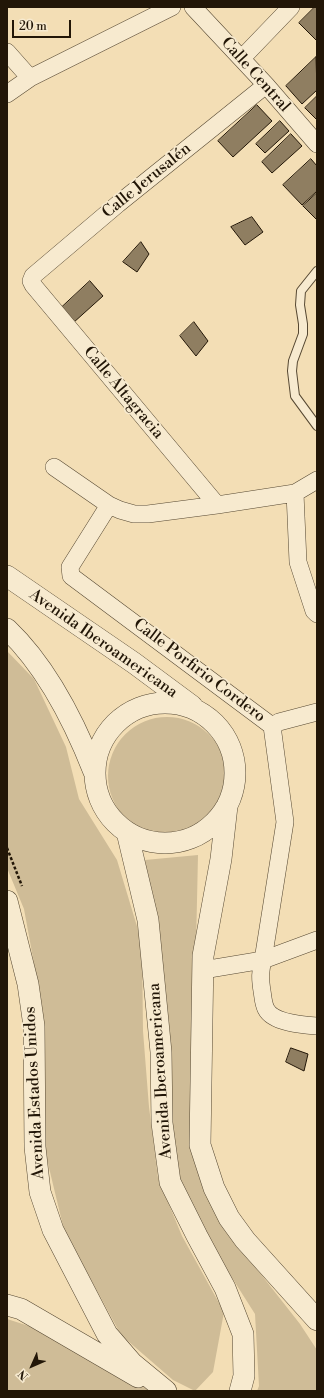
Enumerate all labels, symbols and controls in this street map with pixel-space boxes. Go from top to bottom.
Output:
scale bar [14,12,73,38]
text: 20 m [19,19,47,34]
street label: Calle Central [216,34,294,116]
street label: Calle Jerusalén [99,139,195,223]
street label: Calle Altagracia [79,343,167,443]
street label: Avenida Iberoamericana [25,585,181,703]
street label: Calle Porfirio Cordero [129,615,269,727]
street label: Avenida Iberoamericana [145,982,177,1160]
street label: Avenida Estados Unidos [21,1006,49,1180]
north arrow [12,1346,52,1386]
text: N [15,1366,32,1383]

